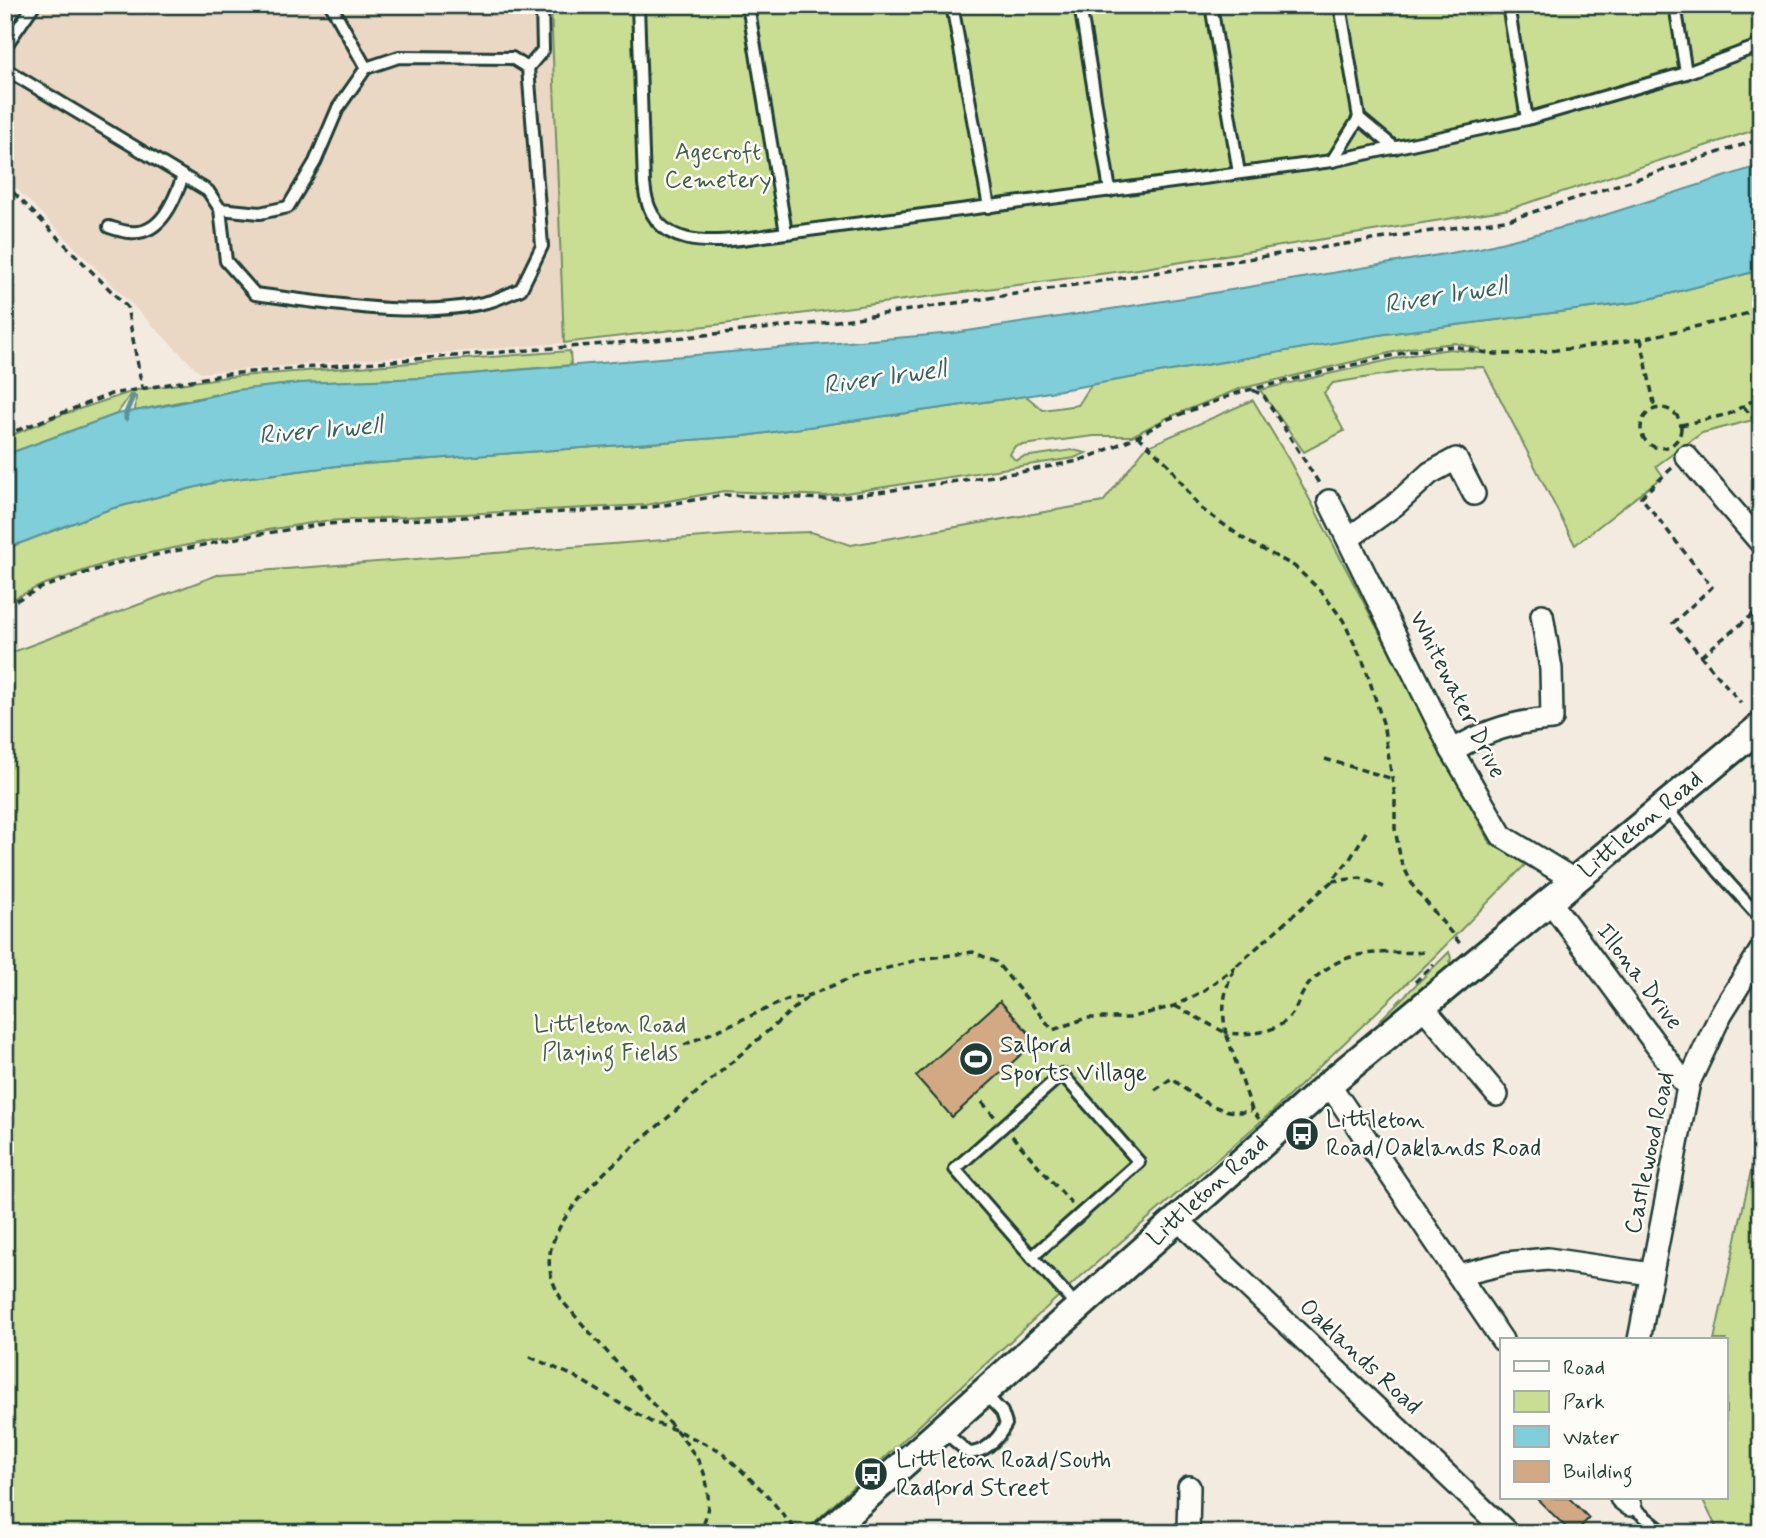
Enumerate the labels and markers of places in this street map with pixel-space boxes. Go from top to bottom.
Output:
place label: Salford Sports Village [1000,1030,1147,1091]
sports icon: Salford Sports Village [957,1040,995,1078]
place label: Littleton Road/Oaklands Road [1326,1105,1541,1164]
bus stop icon: Littleton Road/Oaklands Road [1283,1115,1321,1153]
place label: Littleton Road/South Radford Street [896,1445,1111,1506]
bus stop icon: Littleton Road/South Radford Street [852,1455,890,1493]

